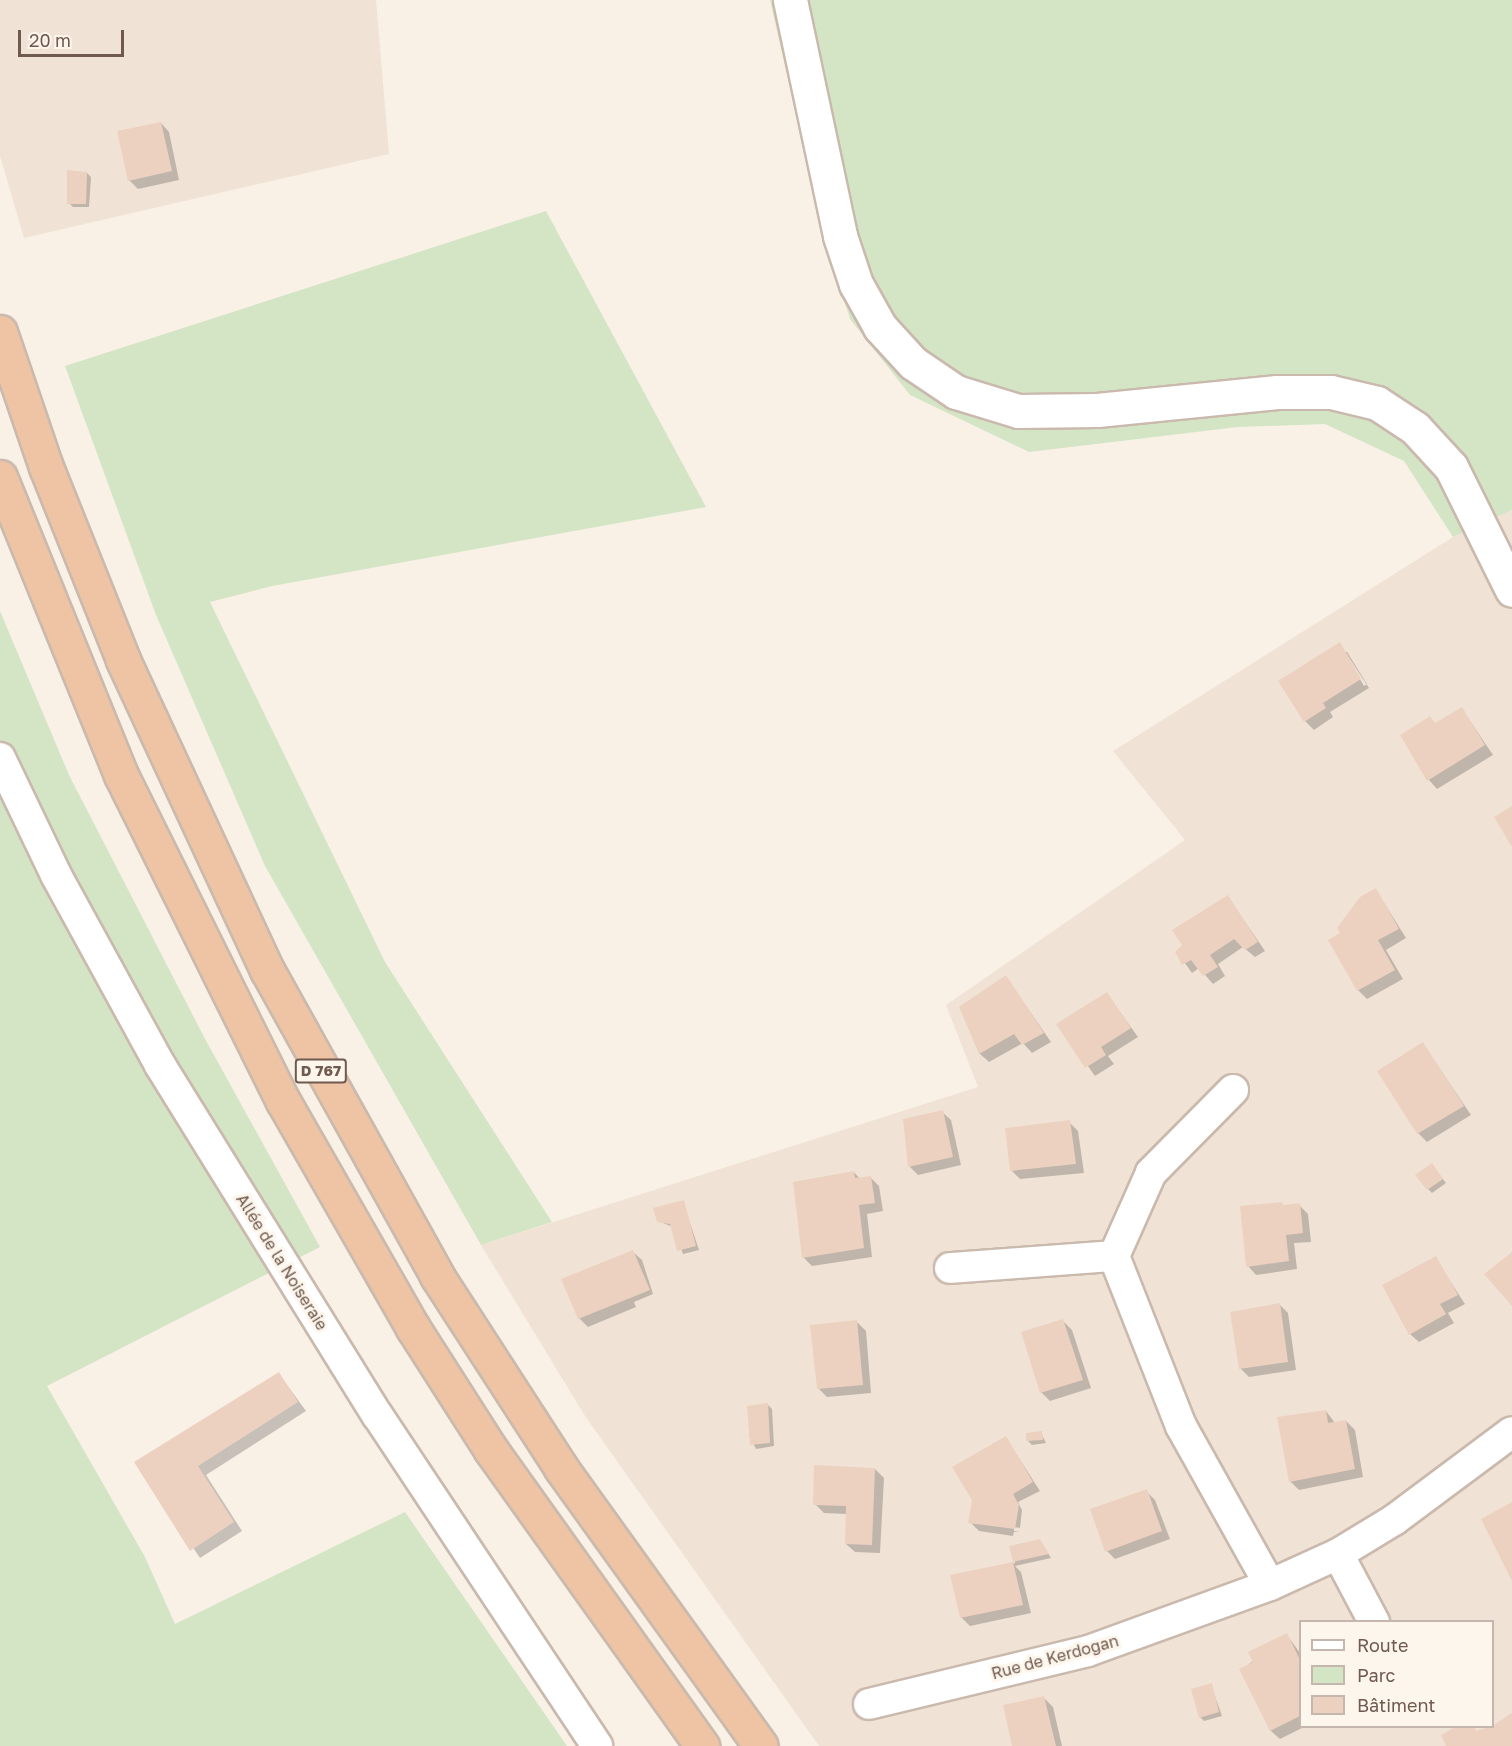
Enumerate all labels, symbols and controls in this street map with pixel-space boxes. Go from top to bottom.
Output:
scale bar [21,18,128,56]
text: 20 m [29,29,71,51]
road number: D 767 [294,1059,348,1083]
street label: Allée de la Noiseraie [232,1190,332,1334]
legend [1299,1620,1494,1728]
street label: Rue de Kerdogan [989,1631,1121,1683]
text: Route [1357,1634,1408,1656]
text: Parc [1357,1664,1395,1686]
text: Bâtiment [1357,1694,1436,1716]

